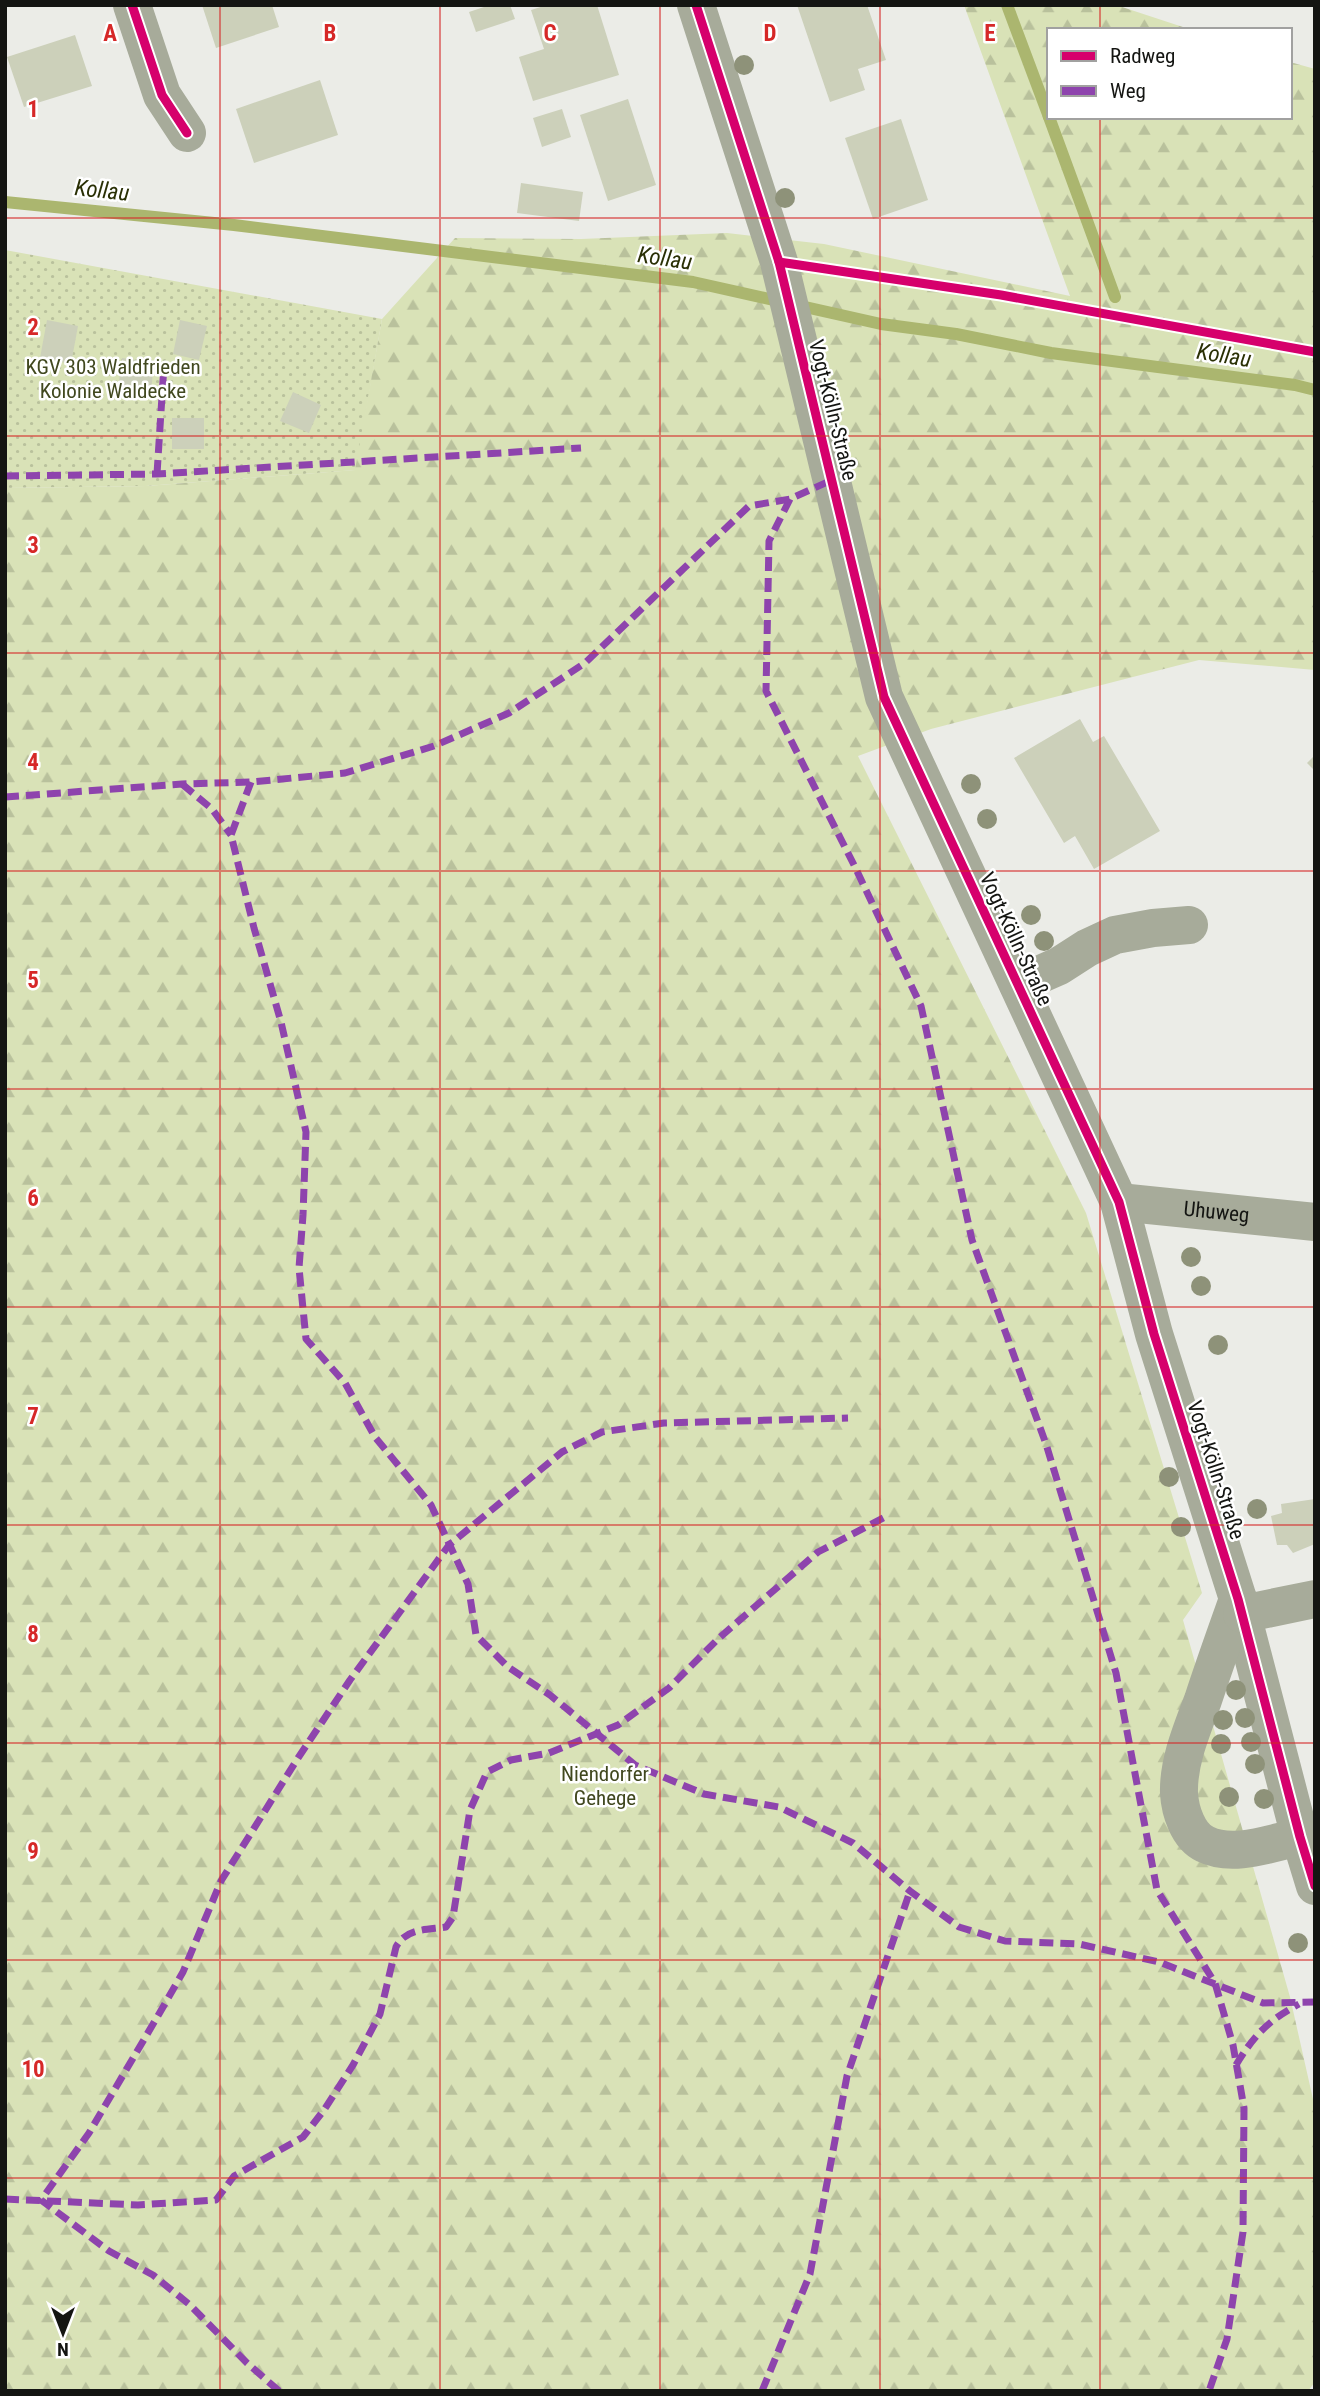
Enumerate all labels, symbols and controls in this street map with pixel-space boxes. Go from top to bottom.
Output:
text: A [103,20,117,47]
text: B [324,20,336,47]
text: C [543,20,557,47]
text: D [764,20,777,47]
text: E [984,20,996,47]
legend [1047,28,1292,119]
text: Radweg [1110,44,1175,68]
text: Weg [1110,79,1146,103]
text: 1 [27,96,39,123]
water label: Kollau [73,174,131,207]
water label: Kollau [636,241,694,276]
text: 2 [27,314,39,341]
street label: Vogt-Kölln-Straße [804,337,862,483]
water label: Kollau [1195,338,1253,373]
park label: KGV 303 Waldfrieden Kolonie Waldecke [25,355,201,403]
text: 3 [27,532,39,559]
text: 4 [27,749,39,776]
street label: Vogt-Kölln-Straße [975,869,1057,1010]
text: 5 [27,967,39,994]
text: 6 [27,1185,39,1212]
street label: Uhuweg [1182,1197,1251,1227]
street label: Vogt-Kölln-Straße [1182,1398,1250,1542]
text: 7 [27,1403,39,1430]
text: 8 [27,1621,39,1648]
park label: Niendorfer Gehege [561,1762,649,1810]
text: 9 [27,1838,39,1865]
text: 10 [21,2056,45,2083]
north arrow [28,2298,98,2368]
text: N [57,2338,69,2361]

